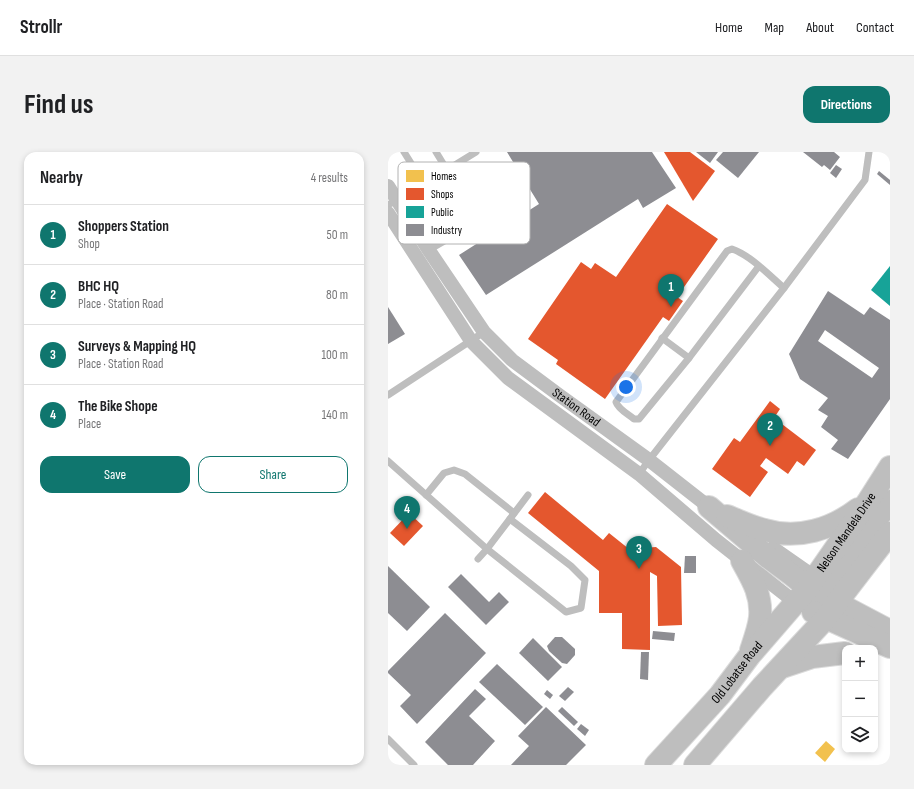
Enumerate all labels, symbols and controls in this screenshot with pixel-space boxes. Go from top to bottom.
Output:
text: Strollr [20,16,62,39]
text: Home [715,19,743,36]
text: Map [765,19,784,36]
text: About [806,19,834,36]
text: Contact [856,19,894,36]
button: Directions [803,86,890,123]
text: Find us [24,88,93,121]
legend [398,162,530,244]
text: Nearby [40,168,83,188]
text: 4 results [311,170,348,186]
text: Homes [431,170,457,183]
text: Shops [431,188,454,201]
text: Public [431,206,454,219]
text: Shoppers Station [78,217,169,236]
text: Industry [431,224,463,237]
text: 1 [50,227,56,243]
text: 50 m [327,227,348,243]
text: Shop [78,236,100,252]
pin: 1 [658,274,684,307]
text: BHC HQ [78,277,119,296]
text: 2 [50,287,56,303]
text: 80 m [326,287,348,303]
text: Place · Station Road [78,296,164,312]
text: Surveys & Mapping HQ [78,337,196,356]
text: 3 [50,347,56,363]
text: 100 m [321,347,348,363]
text: Place · Station Road [78,356,164,372]
your location [616,377,636,397]
street label: Station Road [549,385,603,430]
text: The Bike Shope [78,397,158,416]
text: 4 [50,407,56,423]
text: 140 m [322,407,348,423]
pin: 2 [757,413,783,446]
text: Place [78,416,101,432]
button: Save [40,456,190,493]
button: Share [198,456,348,493]
street label: Nelson Mandela Drive [813,490,880,575]
pin: 4 [394,496,420,529]
pin: 3 [626,536,652,569]
street label: Old Lobatse Road [708,638,766,707]
map controls [842,645,878,753]
button: + [842,645,878,681]
button: − [842,681,878,717]
button: layers [842,717,878,753]

